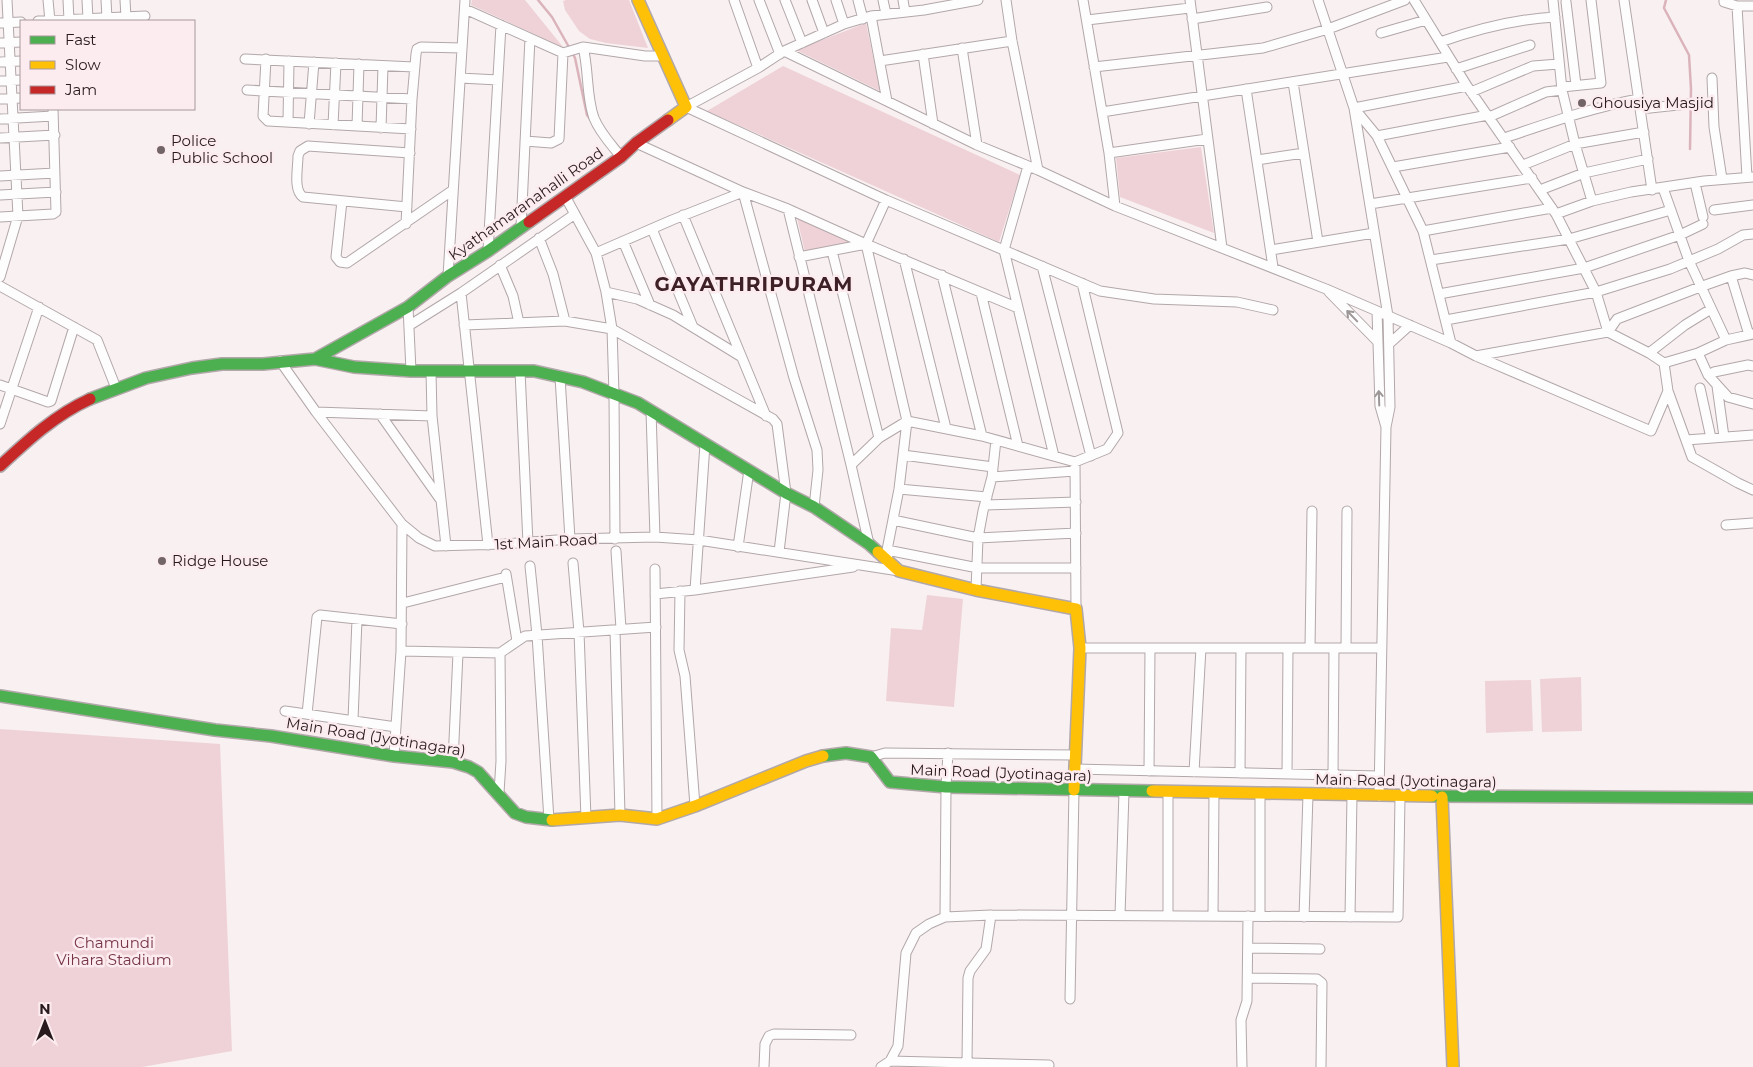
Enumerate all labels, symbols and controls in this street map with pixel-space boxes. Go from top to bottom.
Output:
legend [20,20,195,110]
text: Fast [65,30,96,49]
text: Slow [65,55,101,74]
text: Jam [64,80,97,99]
place label: Ghousiya Masjid [1592,93,1714,112]
marker: Ghousiya Masjid [1576,97,1588,109]
place label: Police Public School [171,131,273,167]
street label: Kyathamaranahalli Road [445,143,607,264]
marker: Police Public School [155,144,167,156]
district label: GAYATHRIPURAM [655,272,853,296]
one-way arrow [1346,309,1358,322]
one-way arrow [1375,390,1384,406]
street label: 1st Main Road [494,529,598,554]
place label: Ridge House [172,551,268,570]
marker: Ridge House [156,555,168,567]
street label: Main Road (Jyotinagara) [285,713,467,760]
street label: Main Road (Jyotinagara) [910,760,1092,785]
street label: Main Road (Jyotinagara) [1315,769,1497,792]
park label: Chamundi Vihara Stadium [56,933,172,969]
north arrow [20,997,70,1047]
text: N [39,1000,51,1018]

